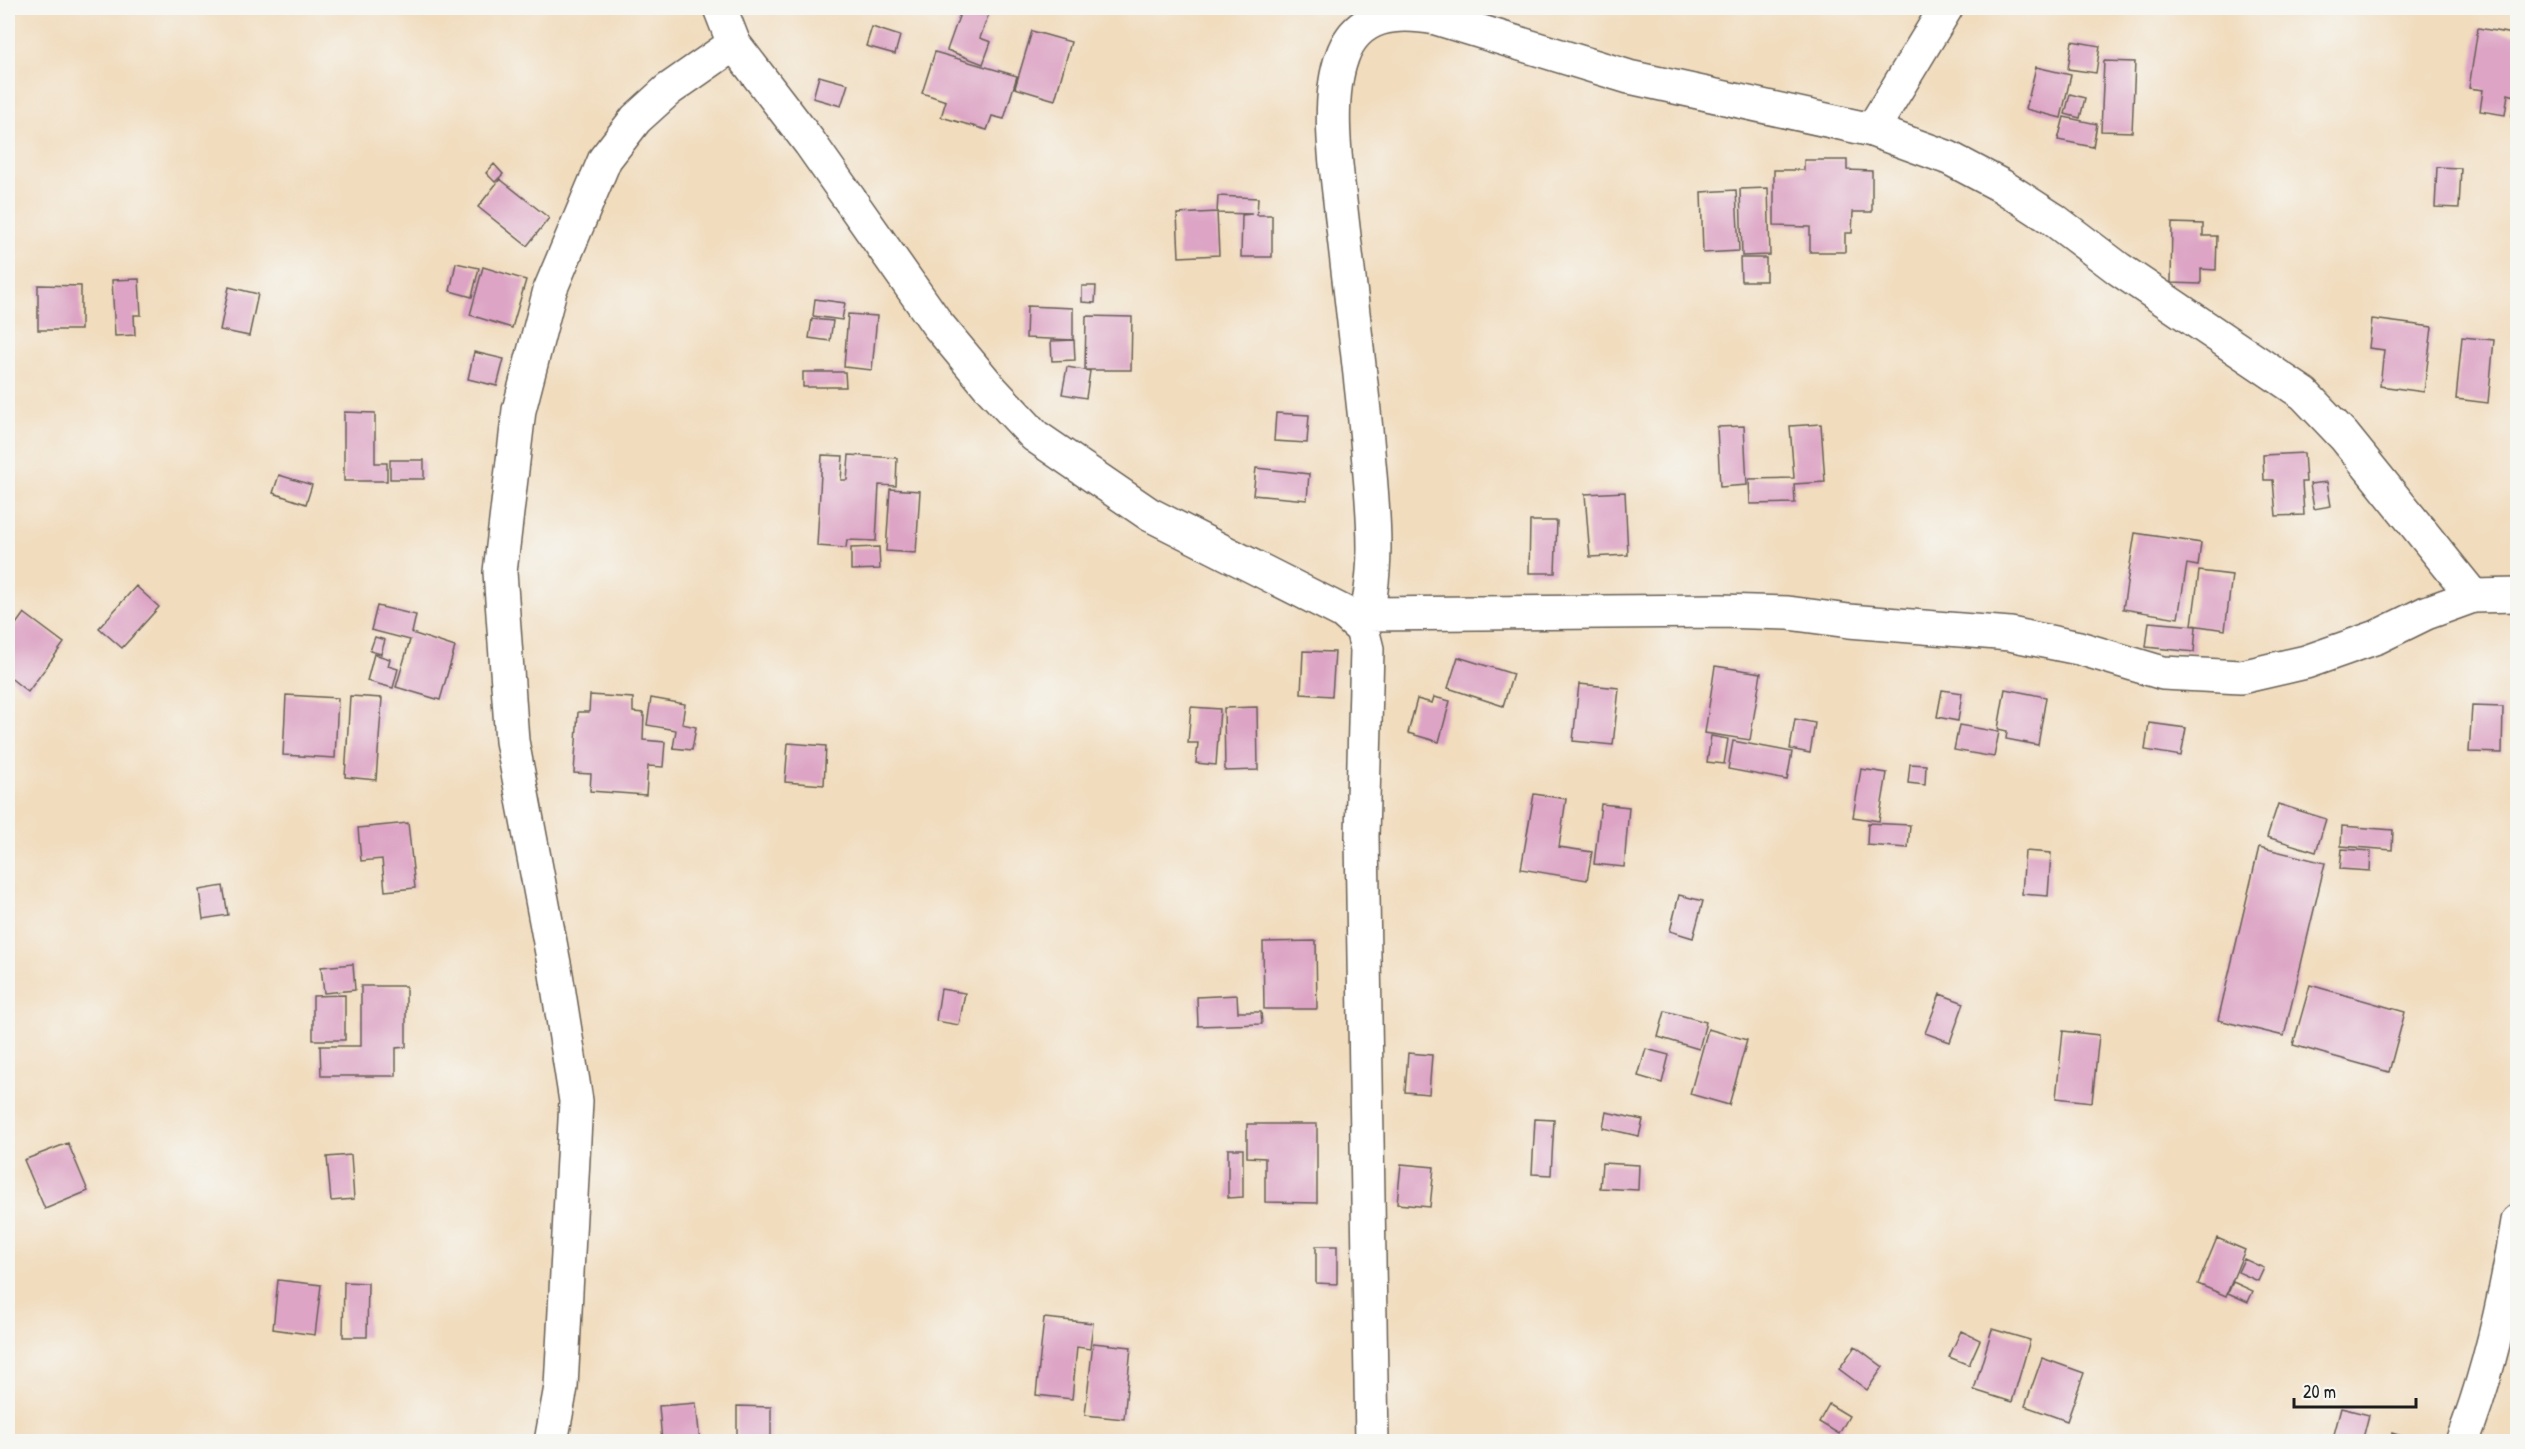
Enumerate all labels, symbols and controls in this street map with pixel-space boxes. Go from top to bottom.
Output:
scale bar [2294,1371,2416,1409]
text: 20 m [2303,1379,2336,1404]

